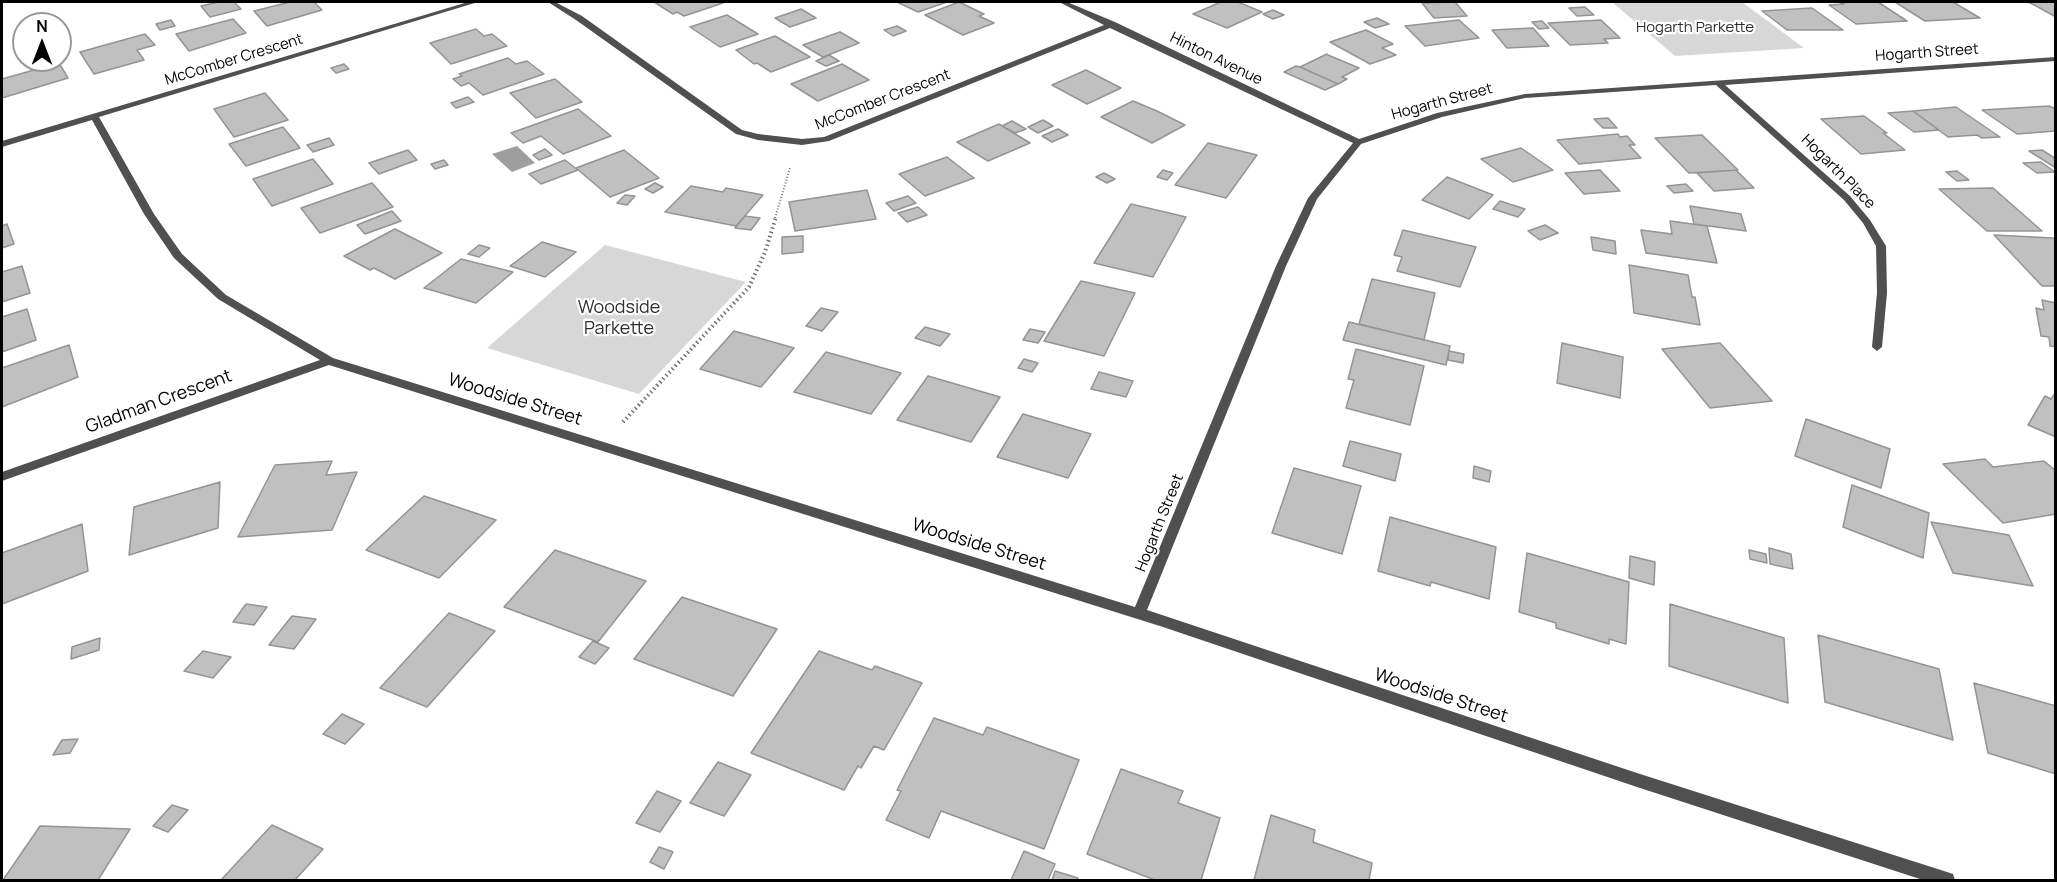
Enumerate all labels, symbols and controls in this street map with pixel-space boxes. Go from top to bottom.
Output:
north arrow [12,12,72,72]
text: N [36,15,48,37]
park label: Hogarth Parkette [1636,19,1754,37]
street label: Hinton Avenue [1167,29,1265,89]
street label: McComber Crescent [163,30,305,90]
street label: Hogarth Street [1875,40,1979,66]
street label: McComber Crescent [813,66,953,134]
street label: Hogarth Street [1390,80,1494,124]
street label: Hogarth Place [1797,131,1879,213]
park label: Woodside Parkette [578,297,660,340]
street label: Gladman Crescent [83,365,235,439]
street label: Woodside Street [445,369,585,431]
street label: Hogarth Street [1132,472,1188,574]
street label: Woodside Street [909,514,1049,576]
street label: Woodside Street [1372,664,1510,728]

